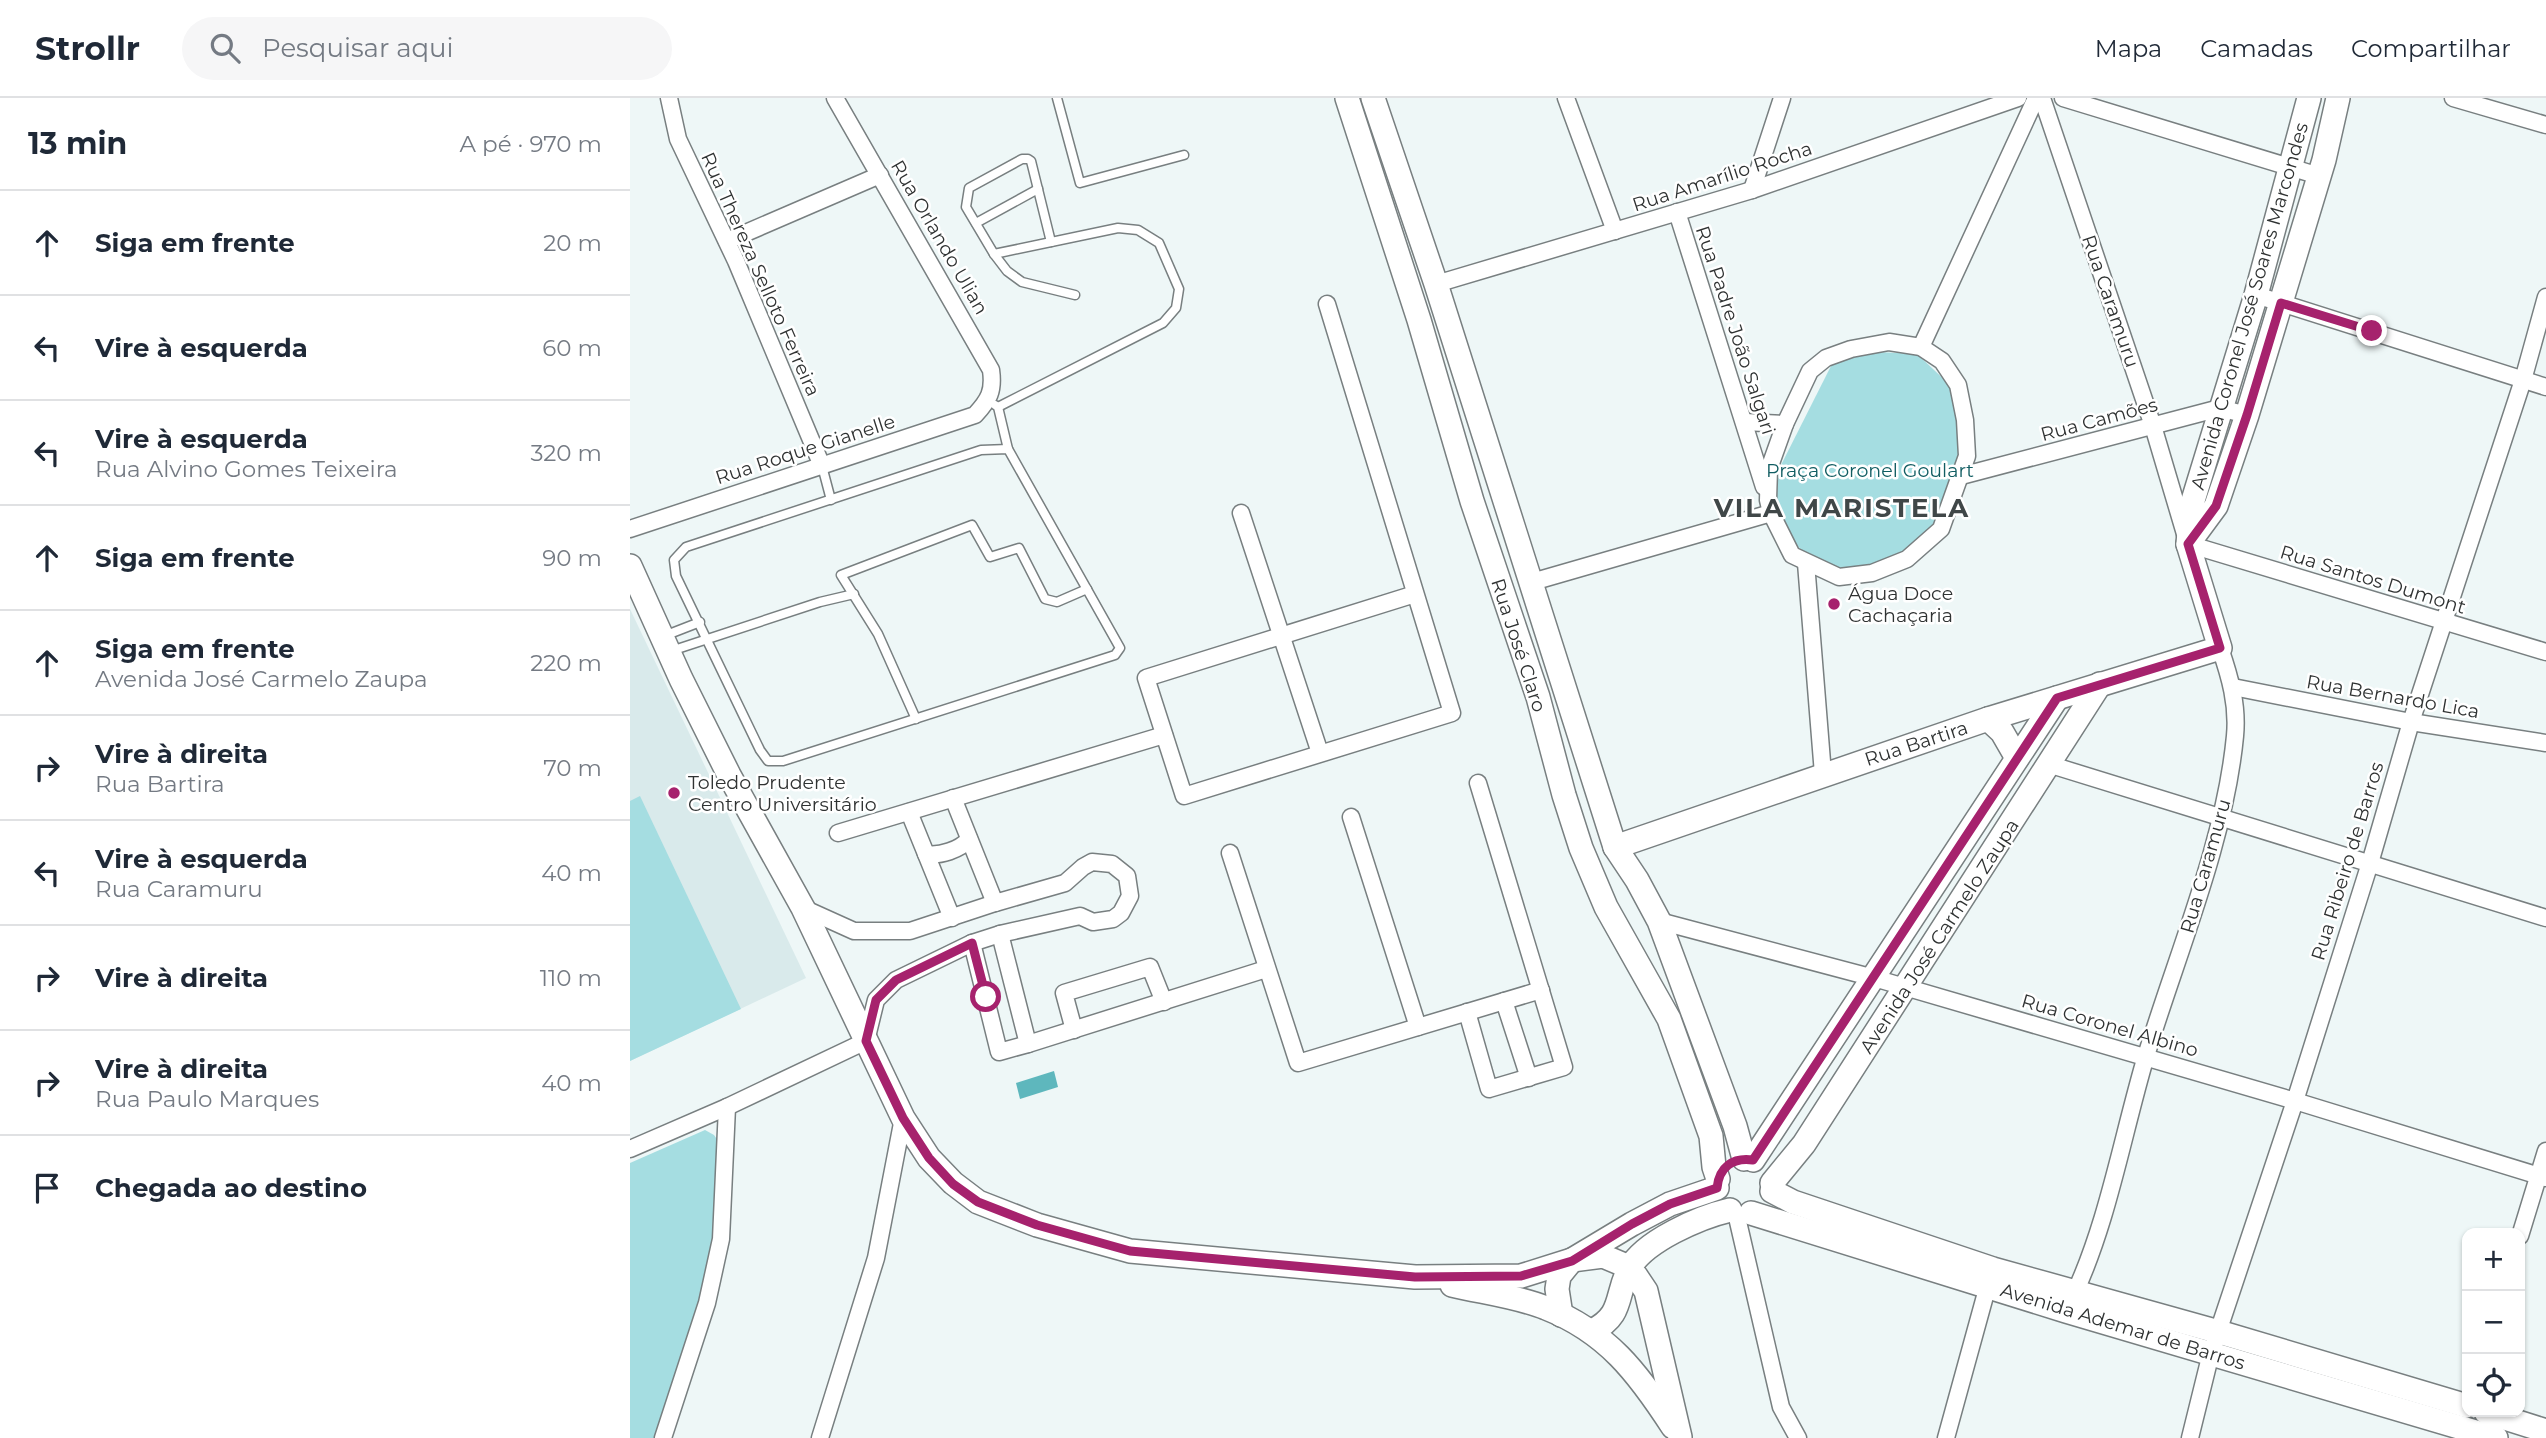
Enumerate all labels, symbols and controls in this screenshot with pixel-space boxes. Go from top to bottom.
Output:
search box [182,17,672,80]
text: Strollr [35,28,140,68]
icon: search [206,29,244,67]
text: Pesquisar aqui [262,32,454,64]
text: Mapa [2095,34,2162,63]
text: Camadas [2200,34,2313,63]
text: Compartilhar [2351,34,2511,63]
street label: Avenida Coronel José Soares Marcondes [2186,120,2313,492]
text: 13 min [28,125,127,162]
text: A pé · 970 m [460,130,602,158]
street label: Rua Amarílio Rocha [1629,137,1815,216]
street label: Rua Thereza Selloto Ferreira [696,149,825,400]
street label: Rua Orlando Ulian [886,156,993,319]
street label: Rua Padre João Salgari [1691,223,1780,437]
icon: ahead [28,224,66,262]
text: Siga em frente [95,227,295,259]
text: 20 m [543,229,602,257]
street label: Rua Caramuru [2077,232,2144,370]
route end [2356,315,2387,346]
icon: left [28,329,66,367]
text: Vire à esquerda [95,332,308,364]
text: 60 m [542,334,602,362]
street label: Rua Camões [2038,393,2160,446]
street label: Rua Roque Gianelle [712,410,898,489]
text: Vire à esquerda [95,423,308,455]
icon: left [28,434,66,472]
text: 320 m [530,439,602,467]
text: Rua Alvino Gomes Teixeira [95,455,398,483]
park label: Praça Coronel Goulart [1766,459,1974,482]
district label: VILA MARISTELA [1713,492,1970,524]
icon: ahead [28,539,66,577]
street label: Rua Santos Dumont [2277,540,2469,619]
text: Siga em frente [95,542,295,574]
text: 90 m [542,544,602,572]
street label: Rua José Claro [1486,576,1551,715]
place label: Água Doce Cachaçaria [1848,582,1953,627]
marker: Água Doce Cachaçaria [1826,596,1842,612]
text: Siga em frente [95,633,295,665]
icon: ahead [28,644,66,682]
text: 220 m [530,649,602,677]
text: Avenida José Carmelo Zaupa [95,665,428,693]
street label: Rua Bernardo Lica [2305,670,2481,723]
street label: Rua Bartira [1862,716,1971,771]
text: Vire à direita [95,738,268,770]
icon: right [28,749,66,787]
text: 70 m [543,754,602,782]
street label: Rua Ribeiro de Barros [2306,759,2389,963]
text: Rua Bartira [95,770,225,798]
place label: Toledo Prudente Centro Universitário [688,771,877,816]
marker: Toledo Prudente Centro Universitário [666,785,682,801]
street label: Rua Caramuru [2175,796,2236,936]
street label: Avenida José Carmelo Zaupa [1855,815,2024,1058]
text: Vire à esquerda [95,843,308,875]
icon: left [28,854,66,892]
text: 40 m [541,859,602,887]
text: Rua Caramuru [95,875,263,903]
icon: right [28,959,66,997]
text: Vire à direita [95,962,268,994]
text: 110 m [540,964,602,992]
route start [970,981,1001,1012]
street label: Rua Coronel Albino [2019,989,2201,1062]
text: Vire à direita [95,1053,268,1085]
icon: right [28,1064,66,1102]
text: 40 m [541,1069,602,1097]
text: Rua Paulo Marques [95,1085,319,1113]
icon: arrive [28,1169,66,1207]
text: Chegada ao destino [95,1172,367,1204]
map controls [2462,1228,2525,1417]
button: + [2462,1228,2525,1291]
street label: Avenida Ademar de Barros [1998,1278,2248,1375]
button: − [2462,1291,2525,1354]
button: locate [2462,1354,2525,1417]

